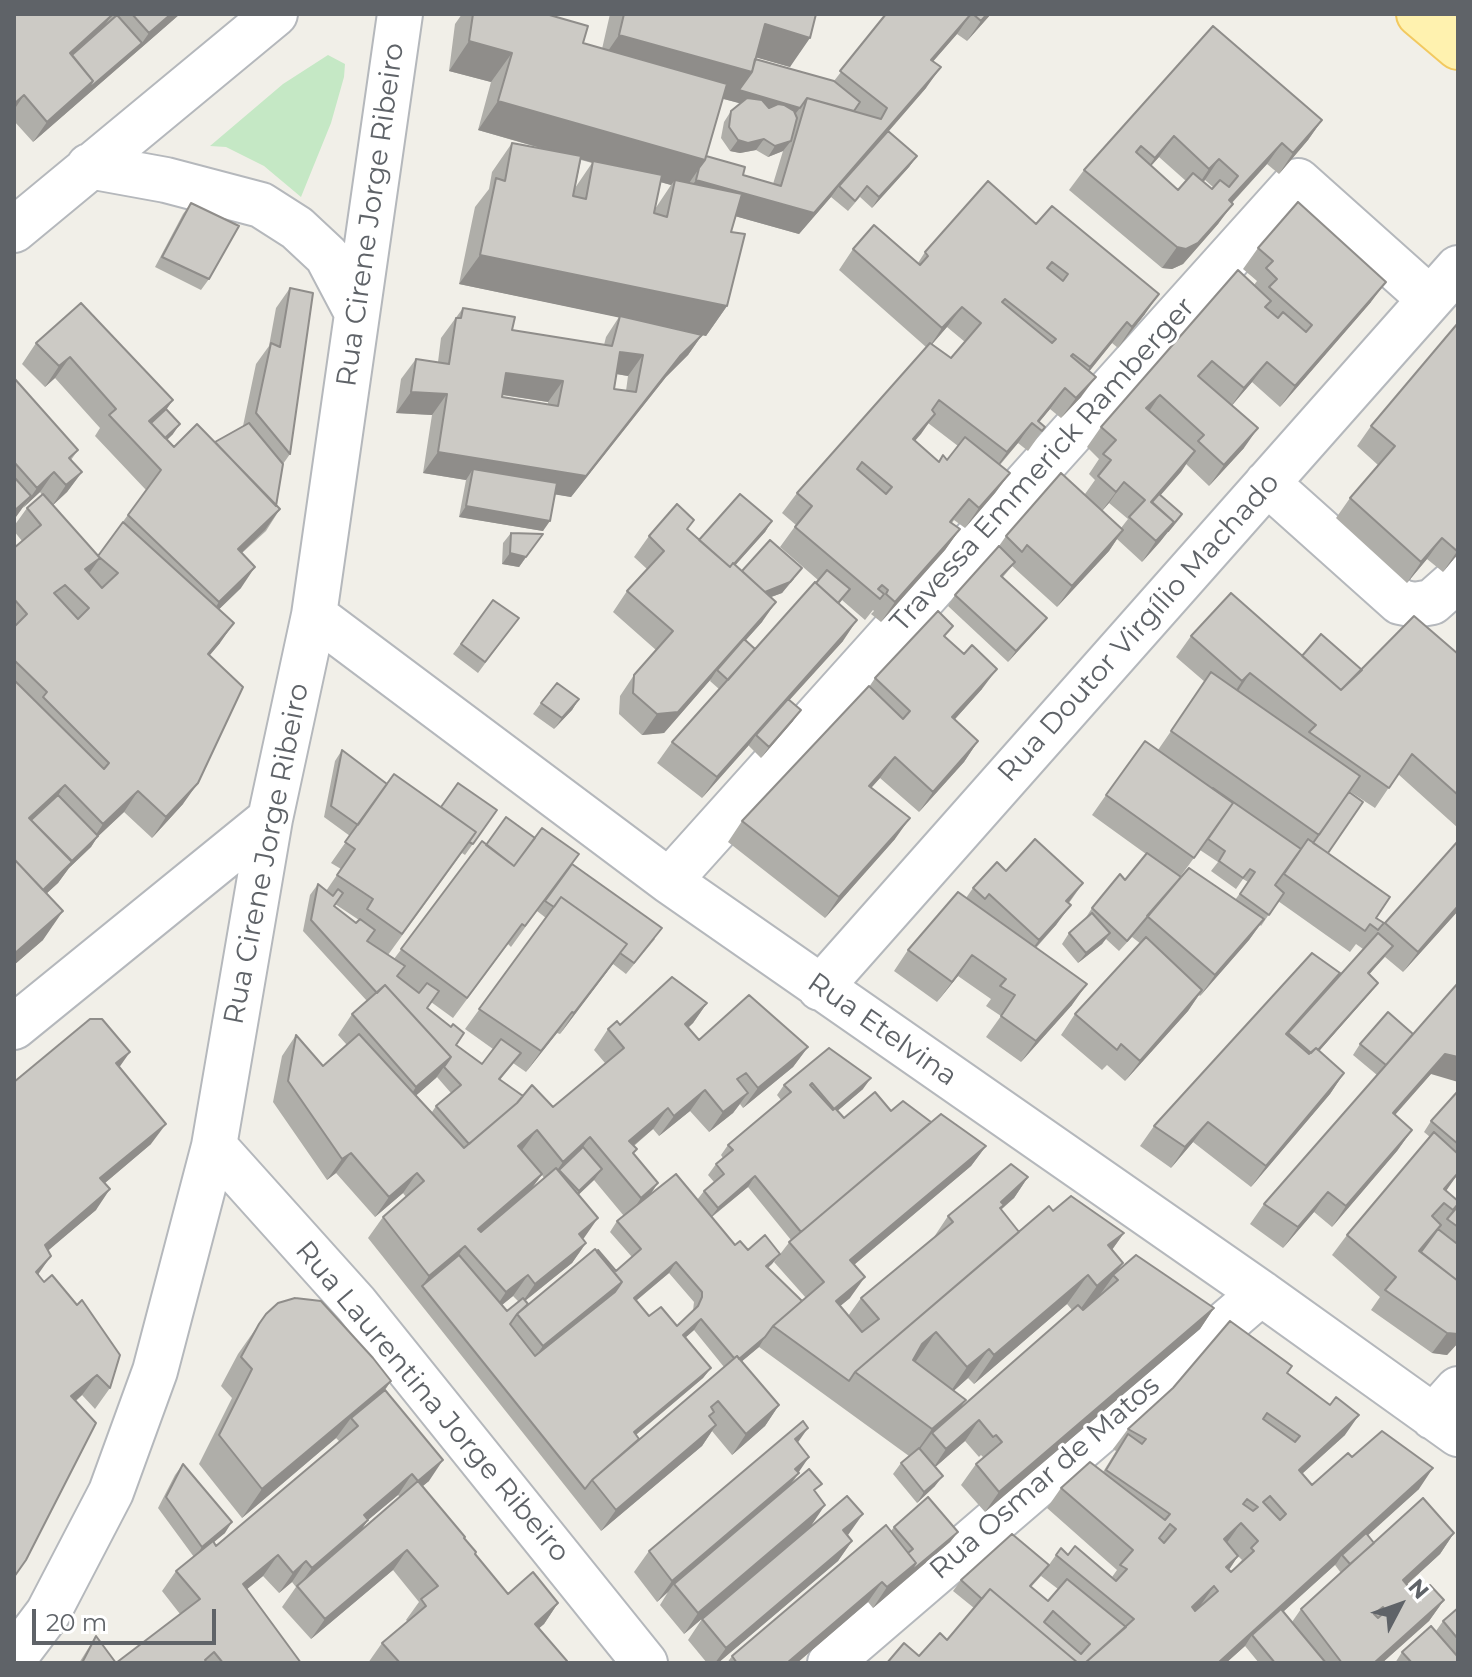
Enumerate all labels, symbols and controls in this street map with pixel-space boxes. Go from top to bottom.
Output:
street label: Rua Cirene Jorge Ribeiro [330,41,412,389]
street label: Travessa Emmerick Ramberger [884,291,1202,639]
street label: Rua Doutor Virgílio Machado [991,467,1287,789]
street label: Rua Cirene Jorge Ribeiro [217,681,317,1027]
street label: Rua Etelvina [801,966,963,1094]
street label: Rua Laurentina Jorge Ribeiro [288,1235,576,1569]
street label: Rua Osmar de Matos [923,1369,1167,1587]
north arrow [1360,1565,1440,1645]
text: N [1402,1573,1435,1604]
scale bar [36,1593,220,1643]
text: 20 m [46,1608,107,1637]

